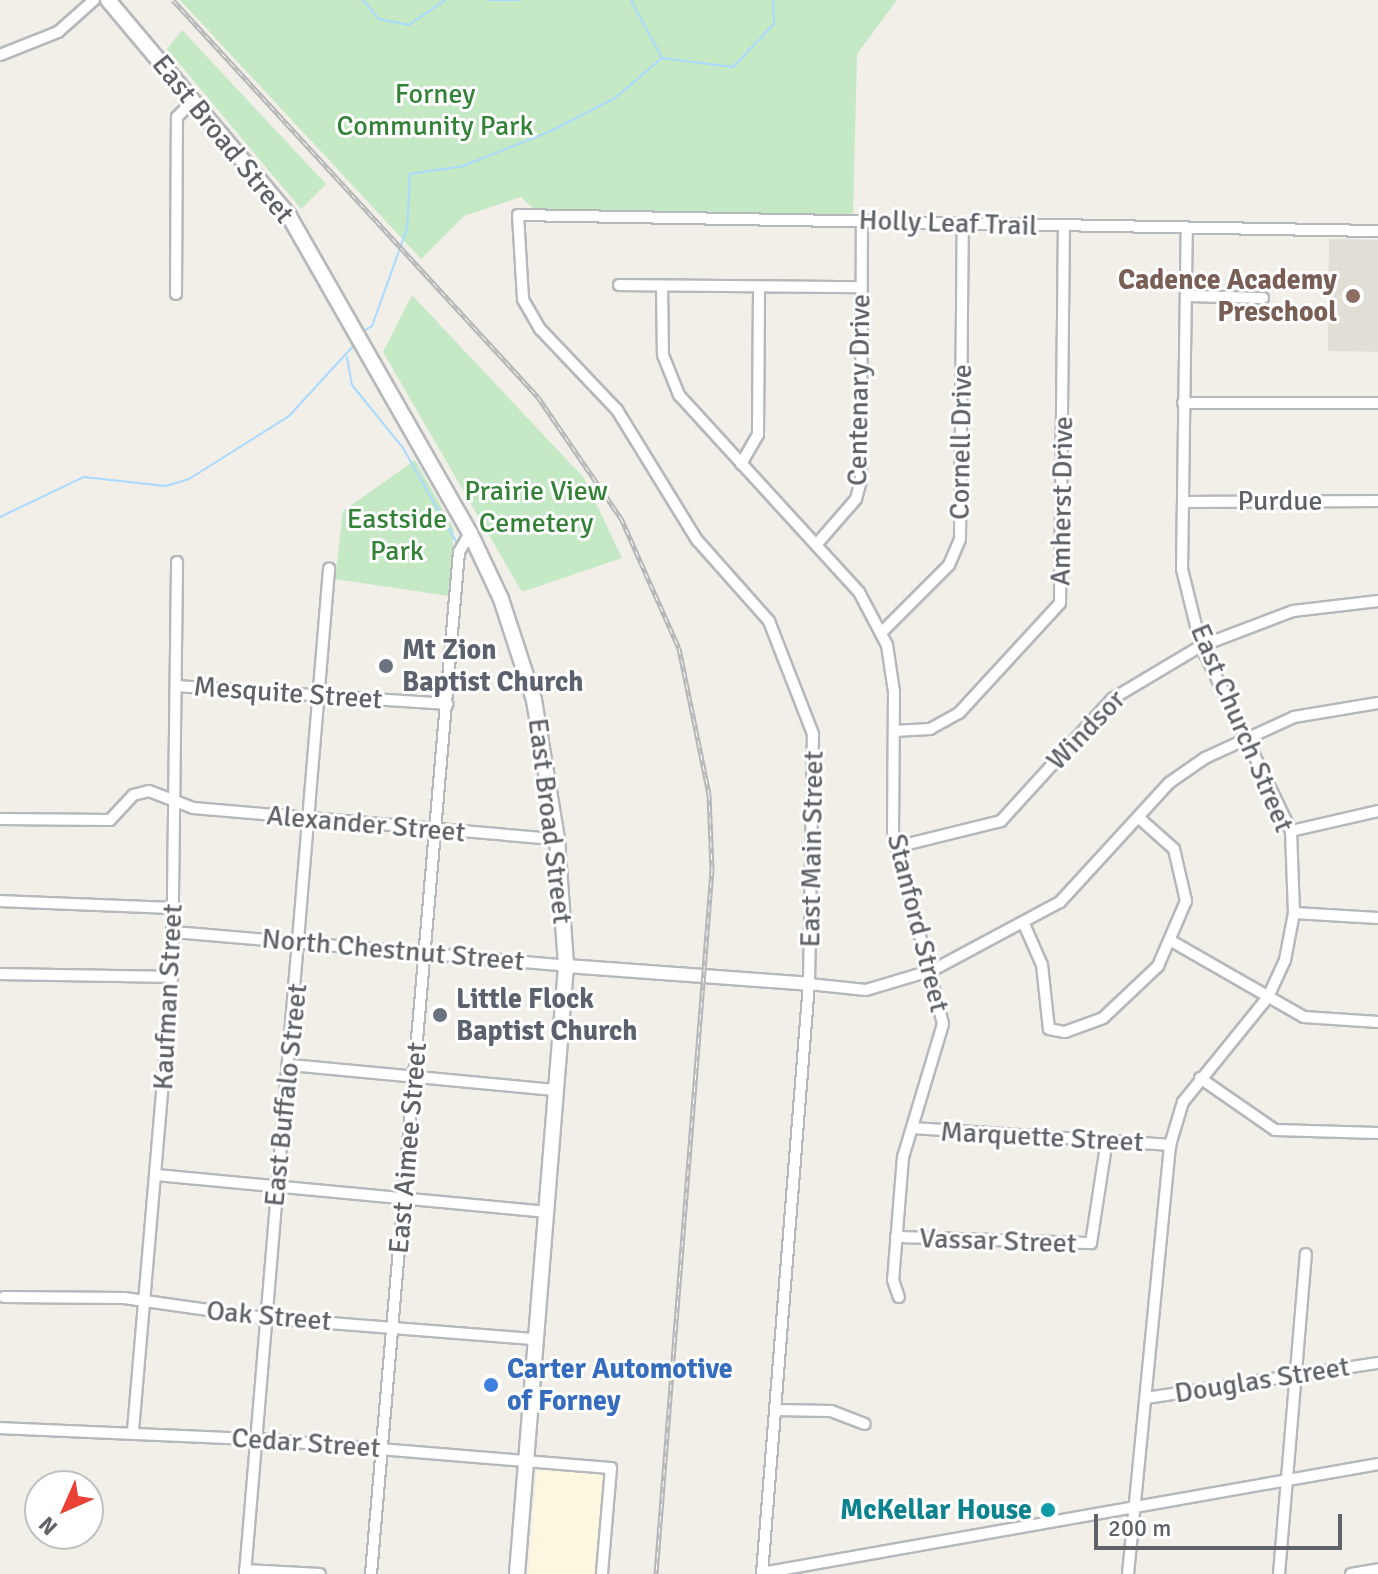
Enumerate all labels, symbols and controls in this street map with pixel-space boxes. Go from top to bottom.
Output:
street label: East Broad Street [145,48,301,230]
park label: Forney Community Park [337,77,533,143]
street label: Holly Leaf Trail [858,203,1038,243]
place label: Cadence Academy Preschool [1118,263,1337,329]
marker: Cadence Academy Preschool [1344,287,1362,305]
street label: Centenary Drive [841,294,877,486]
street label: Cornell Drive [943,364,979,520]
street label: Amherst Drive [1044,416,1080,586]
park label: Prairie View Cemetery [464,474,608,540]
street label: Purdue [1238,484,1322,518]
park label: Eastside Park [347,502,447,568]
street label: East Church Street [1183,619,1301,837]
place label: Mt Zion Baptist Church [402,633,583,699]
marker: Mt Zion Baptist Church [377,657,395,675]
street label: Mesquite Street [193,670,383,716]
street label: Windsor [1040,683,1132,777]
street label: East Broad Street [521,716,579,926]
street label: East Main Street [793,750,831,948]
street label: Alexander Street [265,799,467,849]
street label: Stanford Street [880,830,956,1016]
street label: Kaufman Street [146,903,190,1091]
street label: North Chestnut Street [260,922,526,978]
street label: East Buffalo Street [258,982,314,1208]
place label: Little Flock Baptist Church [456,982,637,1048]
marker: Little Flock Baptist Church [431,1006,449,1024]
street label: East Aimee Street [382,1041,434,1255]
street label: Marquette Street [940,1115,1144,1159]
street label: Vassar Street [919,1221,1077,1261]
street label: Oak Street [205,1294,333,1338]
street label: Douglas Street [1172,1350,1352,1410]
place label: Carter Automotive of Forney [507,1352,733,1418]
marker: Carter Automotive of Forney [482,1376,500,1394]
street label: Cedar Street [230,1421,382,1465]
north arrow [24,1470,104,1550]
place label: McKellar House [840,1493,1032,1527]
scale bar [1098,1498,1346,1548]
marker: McKellar House [1039,1501,1057,1519]
text: N [33,1511,63,1541]
text: 200 m [1108,1513,1171,1543]

